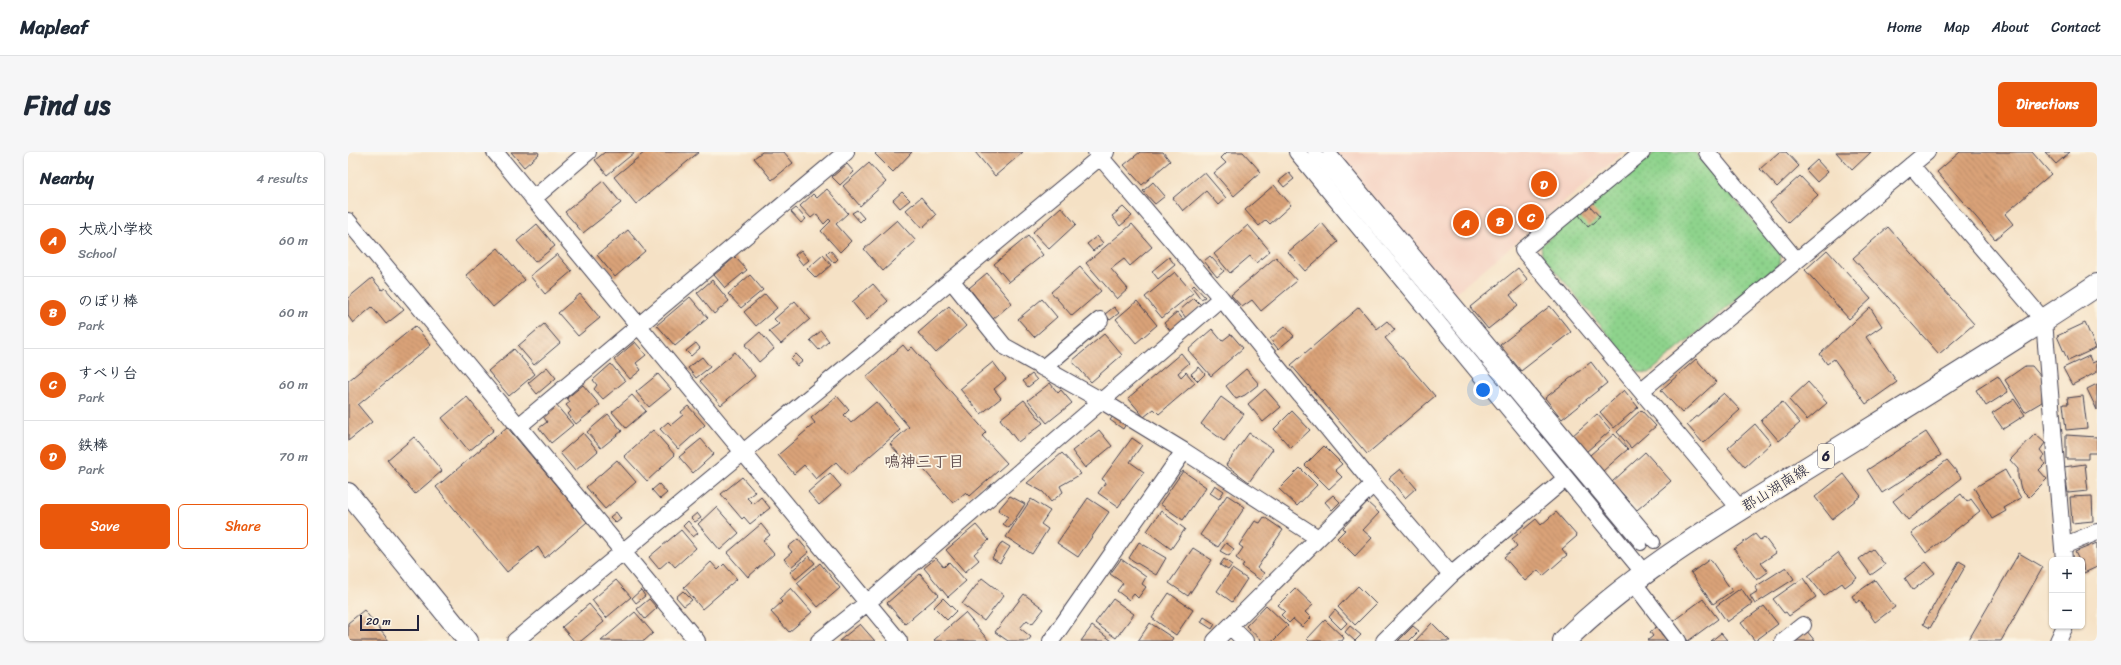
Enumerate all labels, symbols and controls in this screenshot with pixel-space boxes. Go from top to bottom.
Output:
text: Mapleaf [20,11,88,44]
text: Home [1887,15,1922,40]
text: Map [1944,15,1970,40]
text: About [1992,15,2029,40]
text: Contact [2051,15,2101,40]
text: Find us [24,80,111,129]
button: Directions [1998,82,2097,127]
text: Nearby [40,163,94,193]
text: 4 results [256,167,308,190]
pin: D [1531,169,1557,199]
pin: C [1518,202,1544,232]
pin: B [1487,206,1513,236]
pin: A [1453,208,1479,238]
text: 大成小学校 [78,216,153,242]
text: A [49,229,57,252]
text: 60 m [279,229,308,252]
text: School [78,242,116,265]
text: のぼり棒 [78,288,138,314]
text: B [49,301,57,324]
text: 60 m [279,301,308,324]
text: Park [78,314,105,337]
text: すべり台 [78,360,138,386]
text: C [49,373,57,396]
text: 60 m [279,373,308,396]
your location [1473,380,1493,400]
text: Park [78,386,105,409]
text: 鉄棒 [78,432,108,458]
road number: 6 [1818,444,1834,468]
text: D [49,445,57,468]
text: 70 m [279,445,308,468]
district label: 鳴神三丁目 [884,447,964,476]
street label: 郡山湖南線 [1736,457,1814,519]
text: Park [78,458,105,481]
button: Save [40,504,170,549]
button: Share [178,504,308,549]
map controls [2049,557,2085,629]
button: + [2049,557,2085,593]
button: − [2049,593,2085,629]
text: 20 m [366,612,391,631]
scale bar [360,613,419,632]

